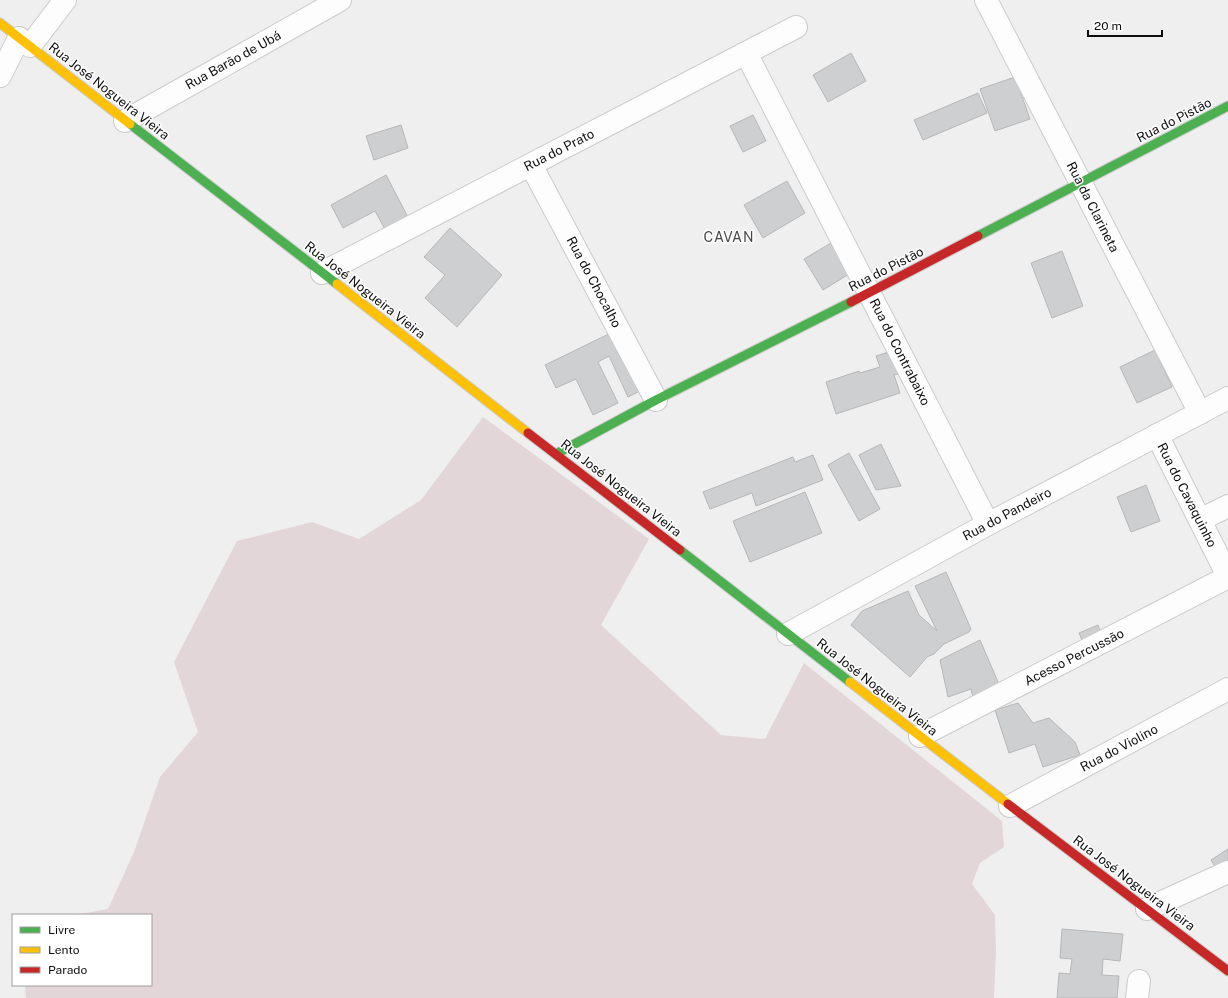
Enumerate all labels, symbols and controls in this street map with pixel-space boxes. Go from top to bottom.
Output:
scale bar [1088,12,1162,38]
text: 20 m [1094,19,1122,33]
street label: Rua Barão de Ubá [183,28,283,92]
street label: Rua José Nogueira Vieira [46,39,172,143]
street label: Rua do Pistão [1134,95,1214,145]
street label: Rua do Prato [521,126,597,174]
street label: Rua da Clarineta [1064,159,1122,255]
district label: CAVAN [703,229,755,245]
street label: Rua do Chocalho [564,234,624,330]
street label: Rua José Nogueira Vieira [302,238,428,342]
street label: Rua do Pistão [846,244,926,294]
street label: Rua do Contrabaixo [867,296,933,408]
street label: Rua José Nogueira Vieira [558,436,684,540]
street label: Rua do Cavaquinho [1154,440,1220,550]
street label: Rua do Pandeiro [960,484,1054,544]
street label: Acesso Percussão [1022,625,1126,689]
street label: Rua José Nogueira Vieira [814,635,940,739]
street label: Rua do Violino [1078,721,1160,775]
street label: Rua José Nogueira Vieira [1070,832,1198,934]
legend [12,914,152,986]
text: Livre [48,923,76,937]
text: Lento [48,943,80,957]
text: Parado [48,963,87,977]

